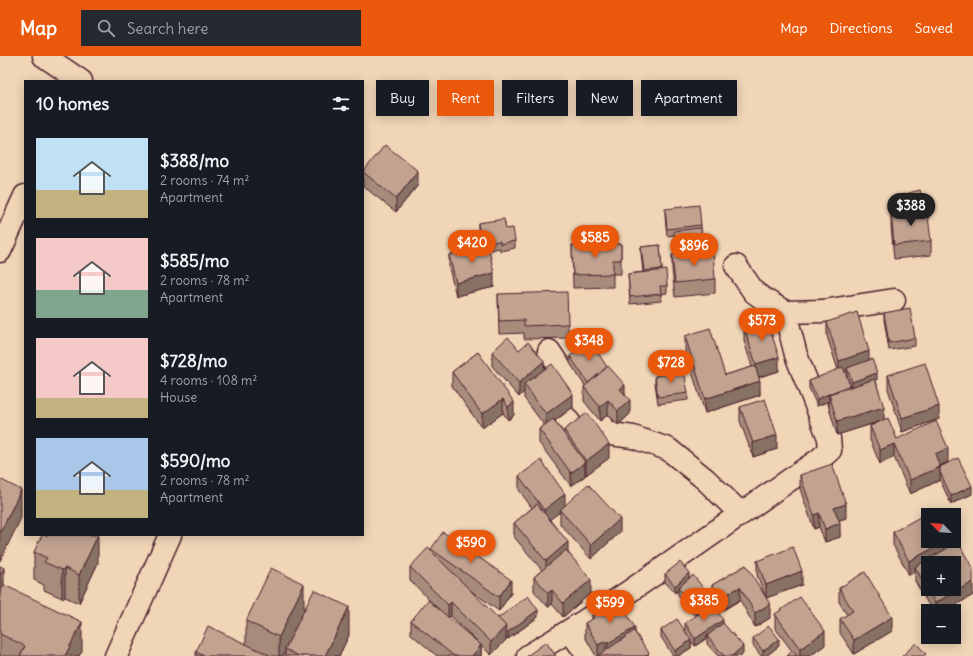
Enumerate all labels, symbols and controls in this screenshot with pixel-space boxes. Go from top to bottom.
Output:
search box [81,10,361,46]
text: Map [20,16,57,40]
icon: search [95,17,117,39]
text: Search here [127,19,208,38]
text: Map [780,19,807,37]
text: Directions [829,19,893,37]
text: Saved [915,19,953,37]
chip: Buy [376,80,429,116]
chip: Rent [437,80,494,116]
chip: Filters [502,80,568,116]
chip: New [576,80,633,116]
chip: Apartment [641,80,737,116]
text: 10 homes [36,93,109,115]
icon: filters [330,93,352,115]
text: $388/mo [160,150,229,172]
icon: home [68,154,116,202]
text: 2 rooms · 74 m² [160,172,249,189]
text: Apartment [160,189,223,206]
pin: $388 [887,193,935,227]
text: $388 [896,197,926,214]
pin: $585 [571,225,619,259]
text: $585 [580,229,610,246]
pin: $420 [448,230,496,264]
pin: $896 [670,233,718,267]
text: $420 [457,234,487,251]
text: $896 [679,237,709,254]
text: $585/mo [160,250,229,272]
icon: home [68,254,116,302]
text: 2 rooms · 78 m² [160,272,250,289]
text: Apartment [160,289,223,306]
pin: $573 [738,308,786,342]
text: $573 [748,312,776,329]
pin: $348 [565,328,613,362]
text: $348 [574,332,604,349]
text: $728/mo [160,350,227,372]
pin: $728 [647,350,695,384]
icon: home [68,354,116,402]
text: $728 [657,354,685,371]
text: 4 rooms · 108 m² [160,372,257,389]
text: House [160,389,197,406]
text: $590/mo [160,450,230,472]
icon: home [68,454,116,502]
text: 2 rooms · 78 m² [160,472,250,489]
text: Apartment [160,489,223,506]
north arrow [921,508,961,548]
map controls [921,508,961,644]
pin: $590 [447,530,495,564]
text: $590 [456,534,486,551]
button: + [921,556,961,596]
pin: $385 [680,588,728,622]
pin: $599 [586,590,634,624]
text: $385 [689,592,719,609]
text: $599 [595,594,625,611]
button: − [921,604,961,644]

